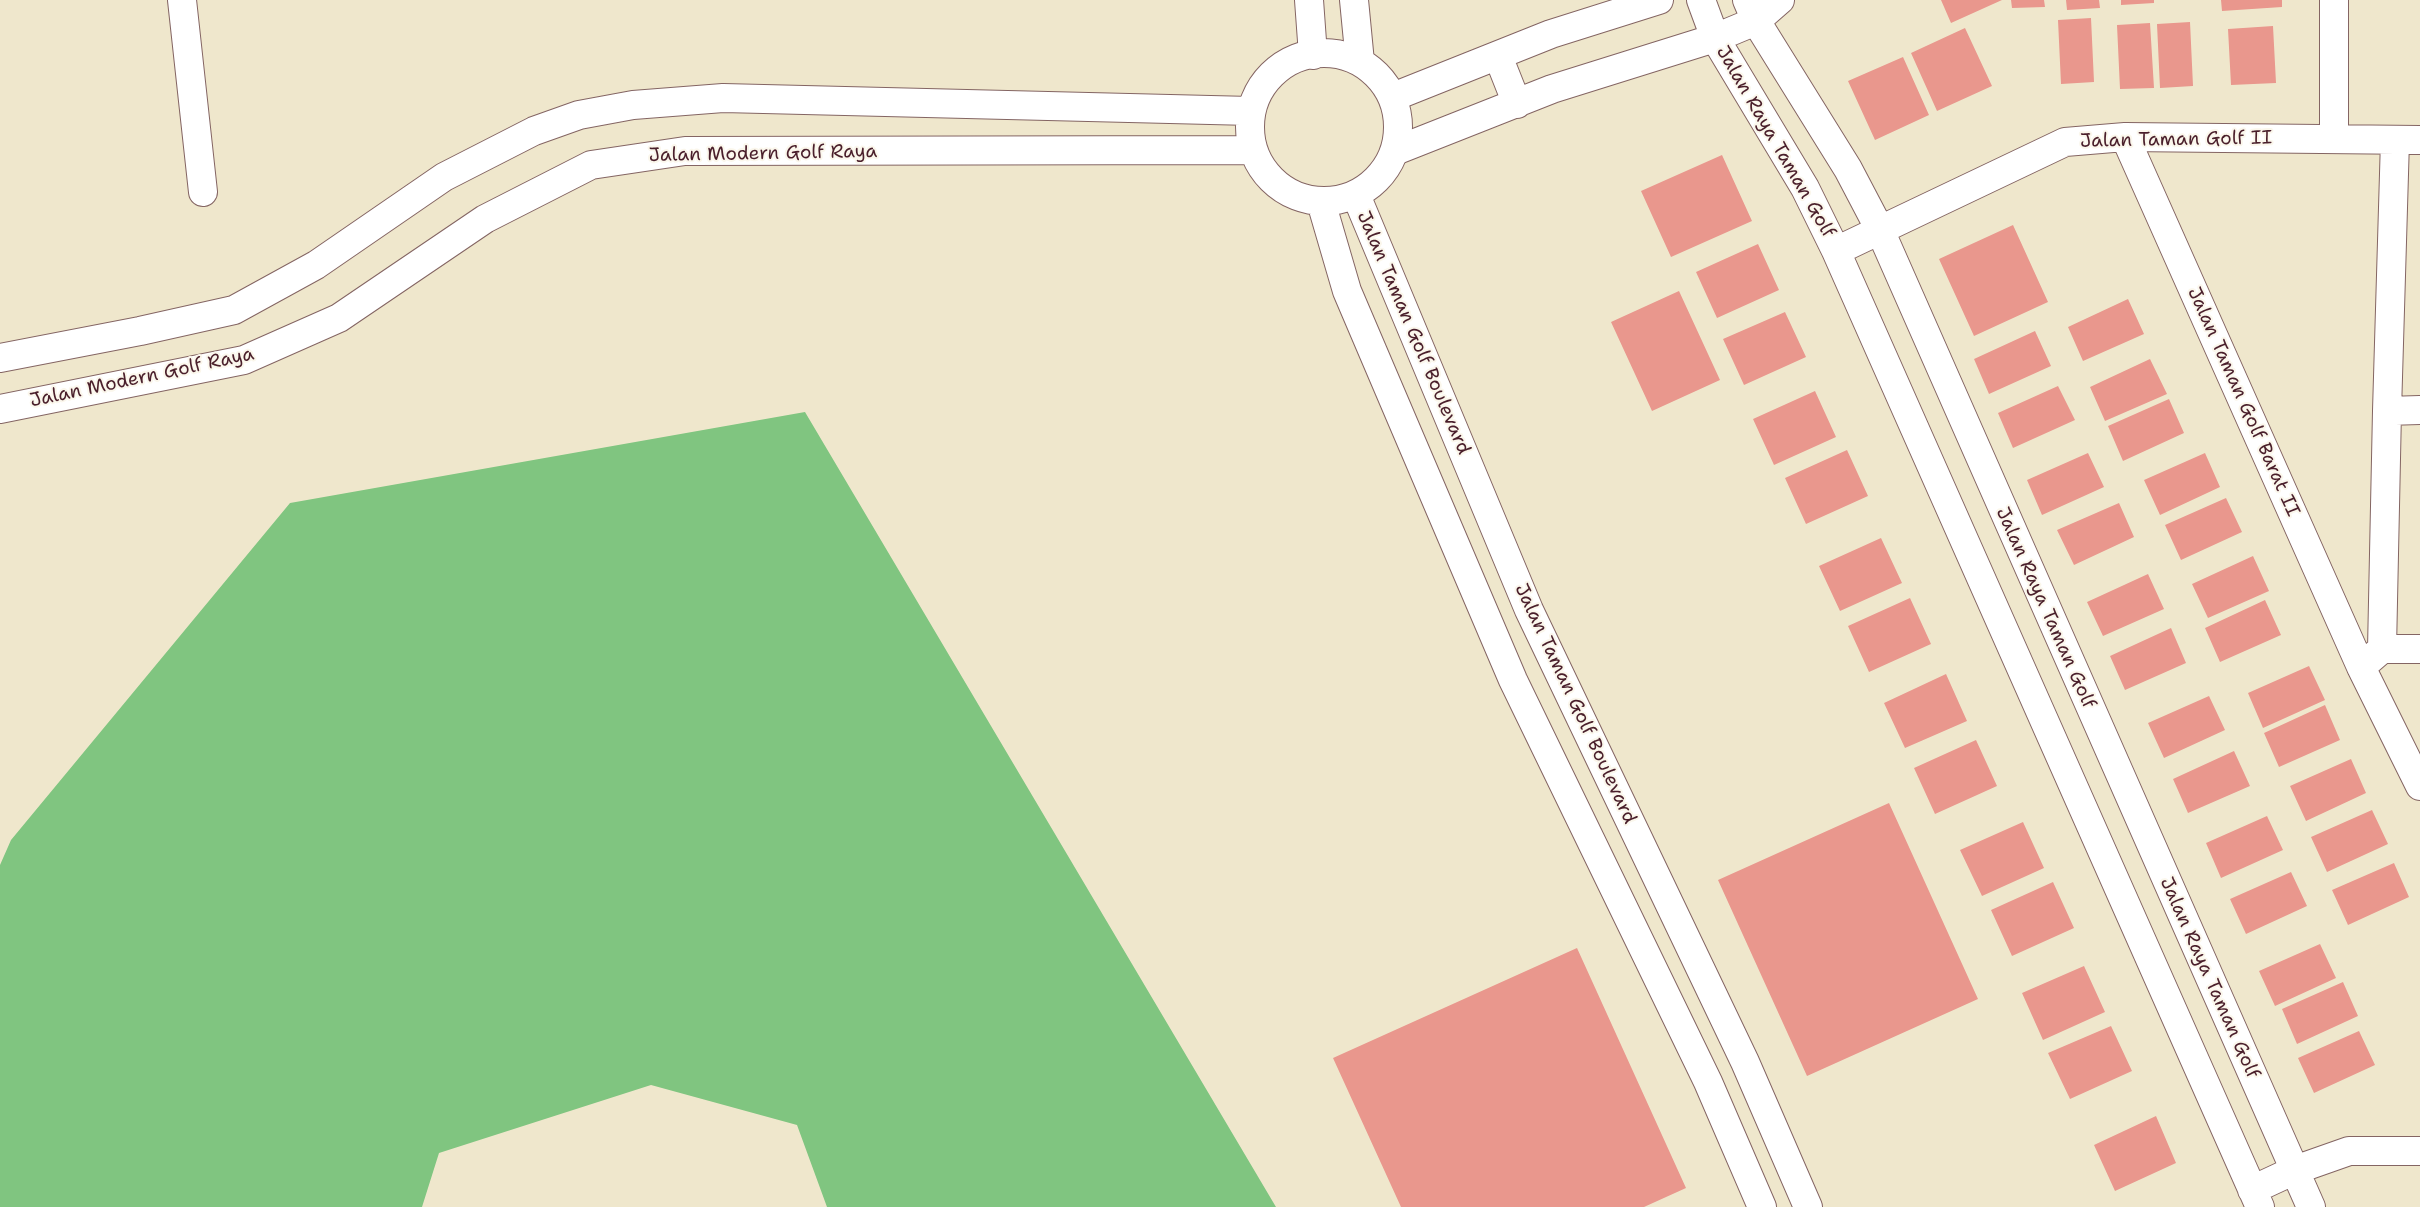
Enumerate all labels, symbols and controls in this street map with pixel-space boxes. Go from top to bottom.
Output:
street label: Jalan Raya Taman Golf [1711,42,1839,242]
street label: Jalan Taman Golf II [2080,127,2272,153]
street label: Jalan Modern Golf Raya [649,141,877,167]
street label: Jalan Taman Golf Boulevard [1351,208,1475,458]
street label: Jalan Taman Golf Barat II [2182,284,2304,520]
street label: Jalan Modern Golf Raya [28,343,256,413]
street label: Jalan Raya Taman Golf [1990,504,2100,712]
street label: Jalan Taman Golf Boulevard [1509,580,1641,828]
street label: Jalan Raya Taman Golf [2154,874,2264,1082]

